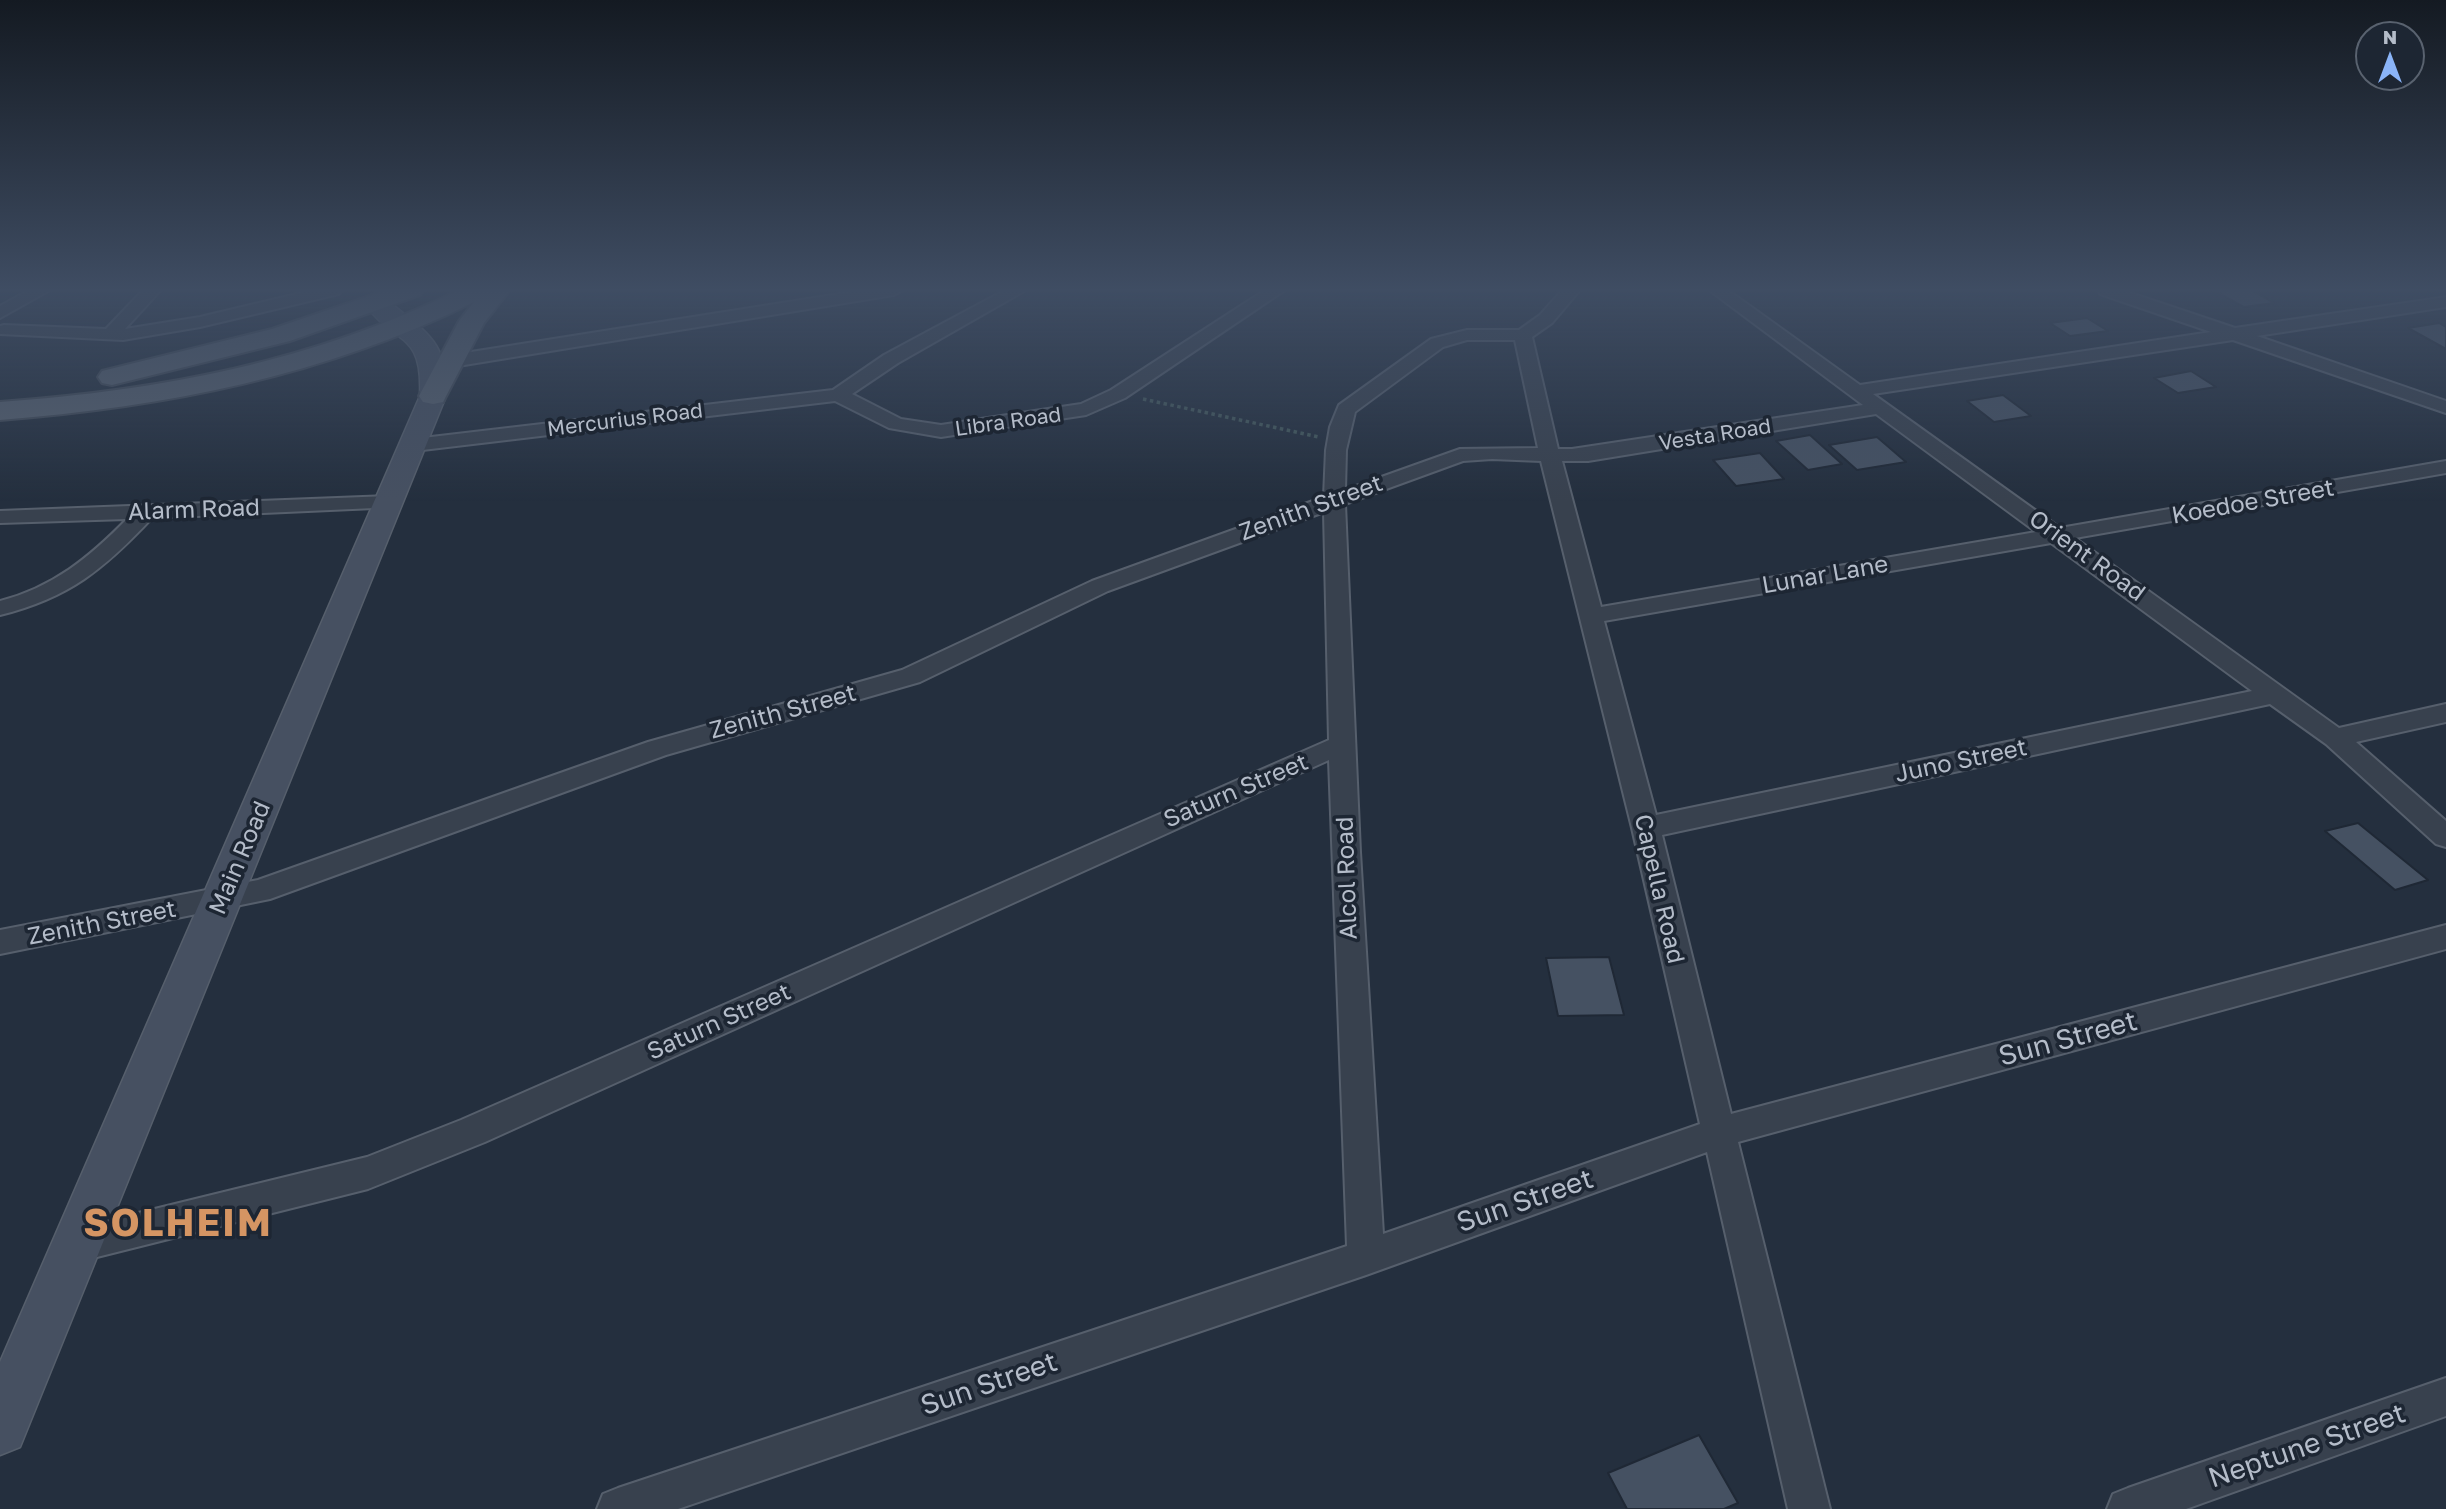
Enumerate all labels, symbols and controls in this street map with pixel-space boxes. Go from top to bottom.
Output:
north arrow [2355,21,2425,91]
text: N [2383,25,2397,48]
street label: Mercurius Road [546,398,704,442]
street label: Libra Road [953,402,1063,442]
street label: Vesta Road [1657,414,1773,456]
street label: Zenith Street [1235,469,1387,547]
street label: Koedoe Street [2169,474,2337,530]
street label: Alarm Road [127,493,261,527]
street label: Orient Road [2023,504,2151,608]
street label: Lunar Lane [1760,550,1890,600]
street label: Zenith Street [707,679,859,745]
street label: Juno Street [1892,733,2030,789]
street label: Saturn Street [1160,748,1312,834]
street label: Main Road [203,797,277,919]
street label: Capella Road [1628,812,1690,966]
street label: Alcol Road [1330,816,1364,940]
street label: Zenith Street [25,895,179,951]
street label: Saturn Street [643,978,795,1066]
street label: Sun Street [1995,1004,2141,1074]
street label: Sun Street [1452,1162,1598,1240]
district label: SOLHEIM [84,1201,272,1247]
street label: Sun Street [916,1345,1062,1423]
street label: Neptune Street [2204,1397,2410,1495]

